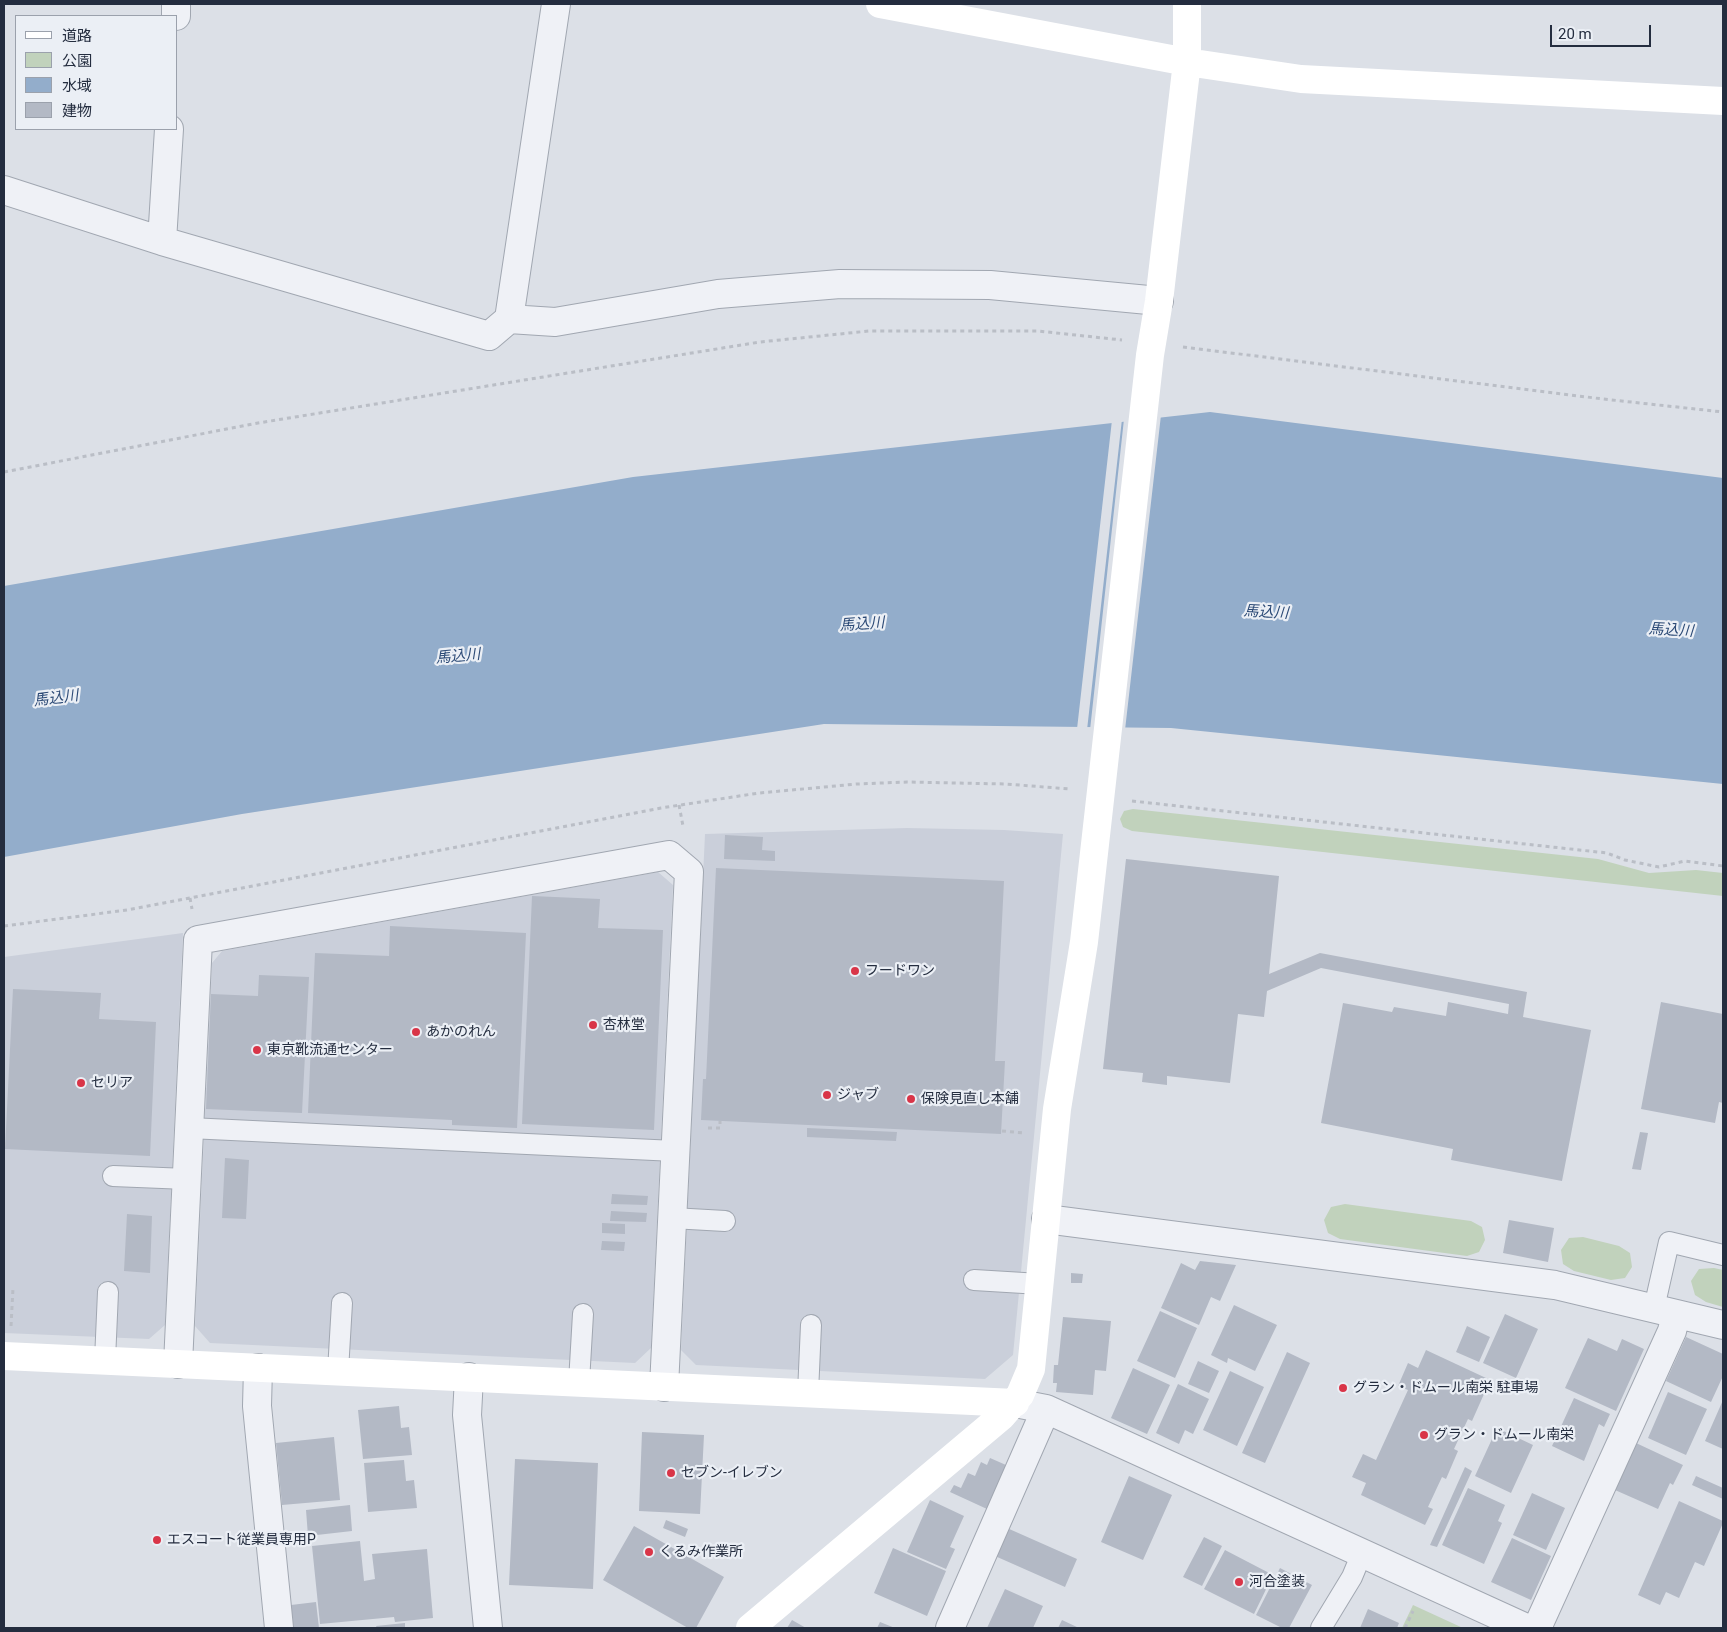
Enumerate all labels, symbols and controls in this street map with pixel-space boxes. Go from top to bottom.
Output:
legend [15,15,178,130]
scale bar [1552,15,1653,47]
text: 20 m [1558,25,1592,43]
text: 道路 [62,27,92,45]
text: 公園 [62,52,92,70]
text: 水域 [62,77,92,95]
text: 建物 [62,102,92,120]
water label: 馬込川 [1243,603,1289,623]
water label: 馬込川 [839,614,885,636]
water label: 馬込川 [1648,621,1694,641]
water label: 馬込川 [435,646,481,668]
water label: 馬込川 [33,687,79,711]
place label: フードワン [865,963,935,979]
marker: フードワン [849,965,861,977]
place label: 杏林堂 [603,1017,645,1033]
marker: 杏林堂 [587,1019,599,1031]
place label: あかのれん [426,1024,496,1040]
marker: あかのれん [410,1026,422,1038]
place label: 東京靴流通センター [267,1042,393,1058]
marker: 東京靴流通センター [251,1044,263,1056]
place label: セリア [91,1075,133,1091]
marker: セリア [75,1077,87,1089]
place label: ジャブ [837,1087,879,1103]
marker: ジャブ [821,1089,833,1101]
place label: 保険見直し本舗 [921,1091,1019,1107]
marker: 保険見直し本舗 [905,1093,917,1105]
place label: グラン・ドムール南栄 駐車場 [1353,1380,1538,1396]
marker: グラン・ドムール南栄 駐車場 [1337,1382,1349,1394]
place label: グラン・ドムール南栄 [1434,1427,1574,1443]
marker: グラン・ドムール南栄 [1418,1429,1430,1441]
place label: セブン-イレブン [681,1465,783,1481]
marker: セブン-イレブン [665,1467,677,1479]
place label: エスコート従業員専用P [167,1532,316,1548]
marker: エスコート従業員専用P [151,1534,163,1546]
place label: くるみ作業所 [659,1544,743,1560]
marker: くるみ作業所 [643,1546,655,1558]
place label: 河合塗装 [1249,1574,1305,1590]
marker: 河合塗装 [1233,1576,1245,1588]

